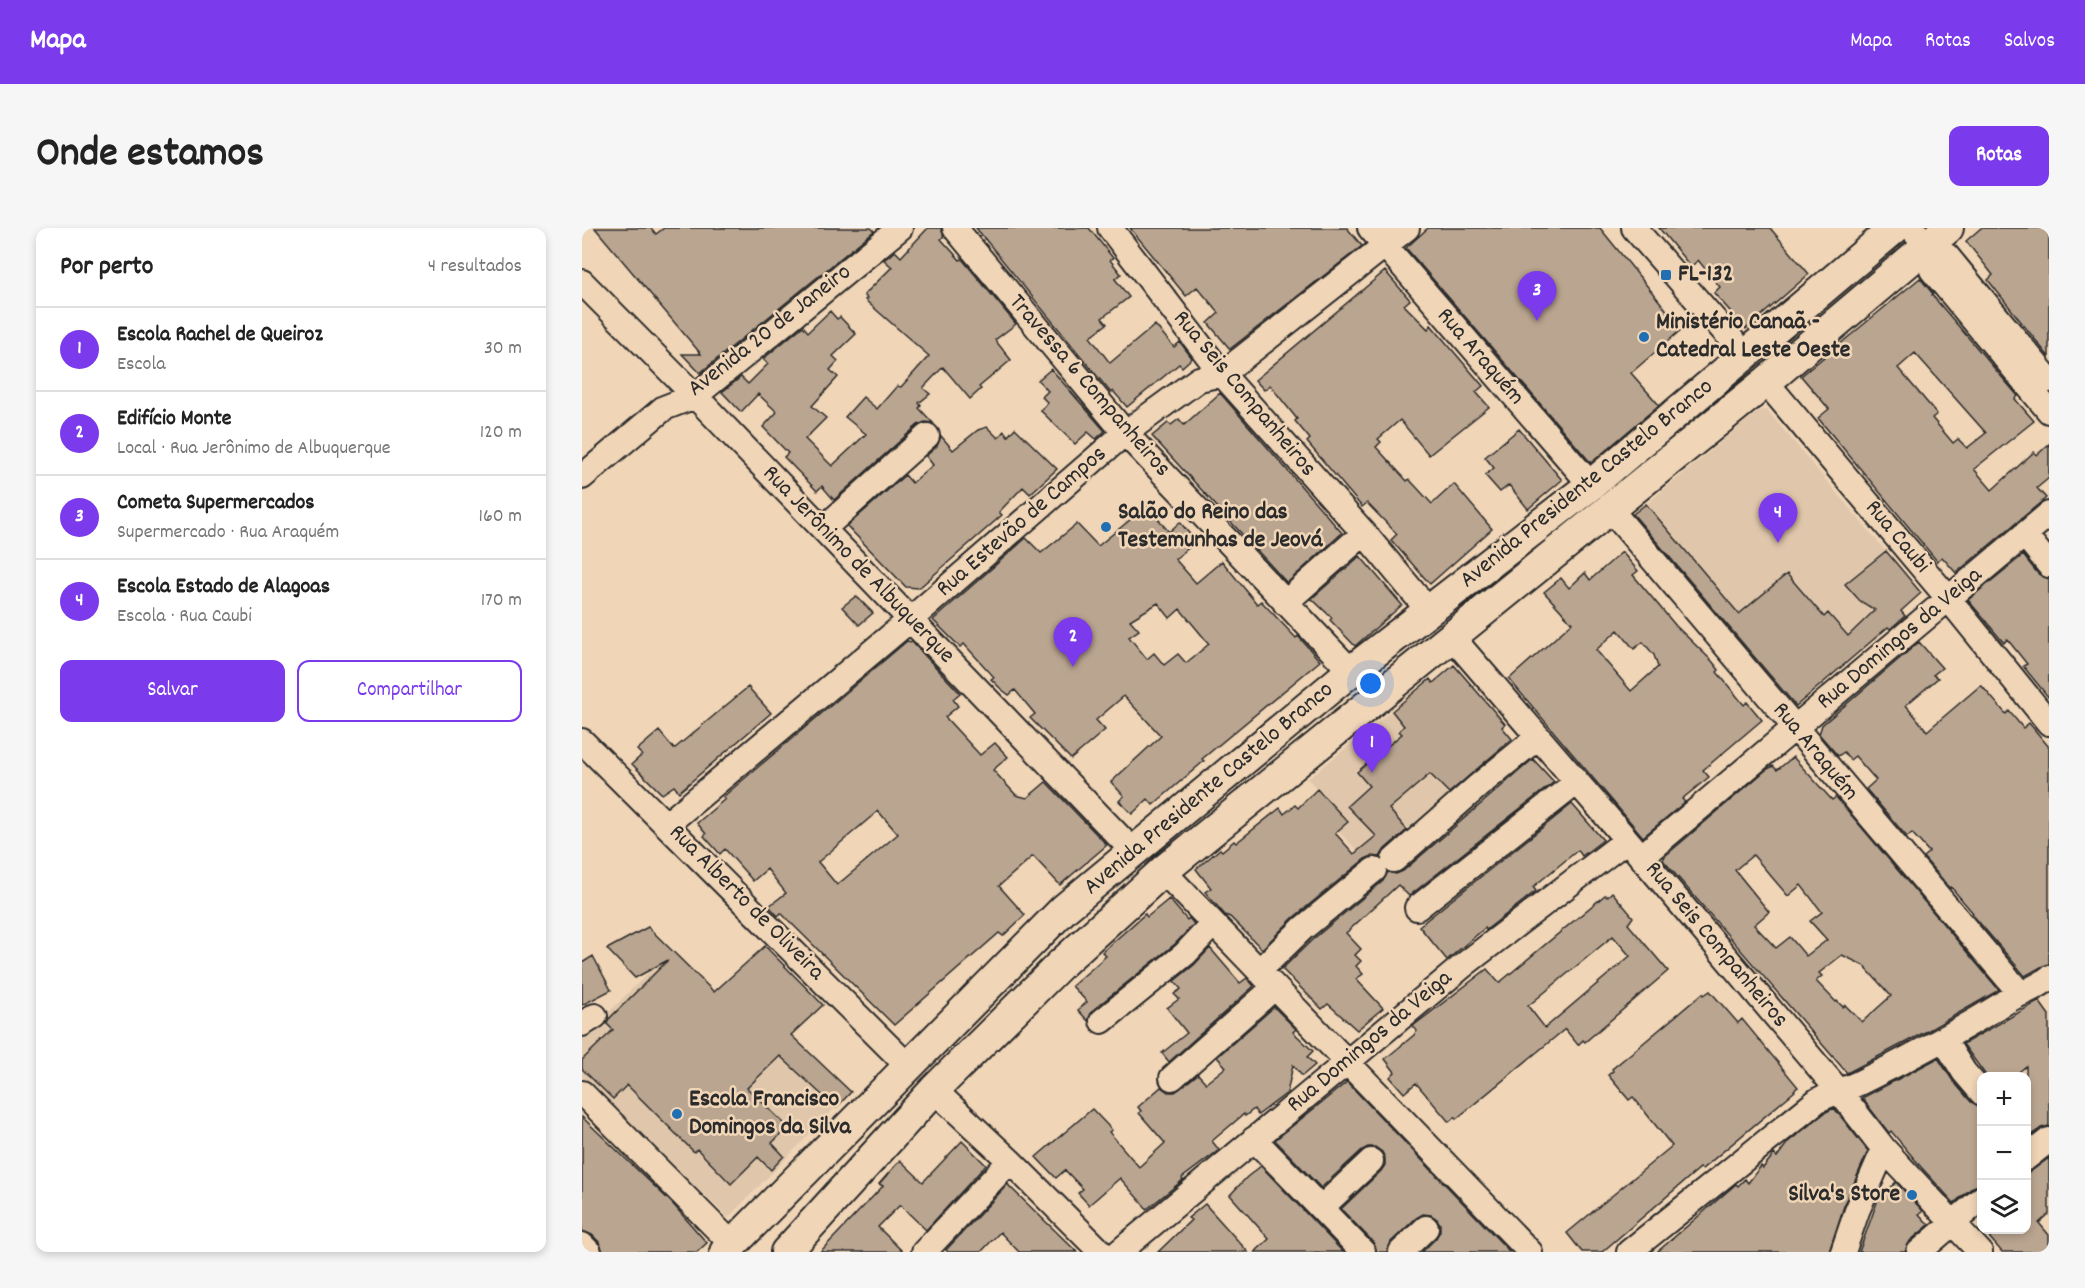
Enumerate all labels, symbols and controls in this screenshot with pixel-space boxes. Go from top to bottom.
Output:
text: Mapa [30,22,86,62]
text: Mapa [1850,27,1892,57]
text: Rotas [1925,27,1971,57]
text: Salvos [2004,27,2055,57]
text: Onde estamos [36,126,264,186]
button: Rotas [1949,126,2049,186]
text: Por perto [60,249,153,286]
text: 4 resultados [428,253,522,281]
street label: Avenida 20 de Janeiro [681,256,859,406]
place label: FL-132 [1678,258,1733,292]
marker: FL-132 [1659,268,1673,282]
pin: 3 [1518,272,1556,321]
street label: Travessa 6 Companheiros [1000,287,1178,485]
street label: Rua Araquém [1428,301,1532,413]
street label: Rua Seis Companheiros [1164,303,1324,485]
place label: Ministério Canaã - Catedral Leste Oeste [1656,306,1851,368]
text: Escola Rachel de Queiroz [117,320,323,351]
marker: Ministério Canaã - Catedral Leste Oeste [1637,330,1651,344]
text: 1 [77,335,82,363]
text: 30 m [484,335,522,363]
text: Escola [117,351,166,379]
street label: Avenida Presidente Castelo Branco [1453,371,1721,597]
text: Edifício Monte [117,404,231,435]
text: 2 [75,419,84,447]
text: 120 m [480,419,522,447]
text: Local · Rua Jerônimo de Albuquerque [117,435,391,463]
street label: Rua Estevão de Campos [929,438,1115,606]
street label: Rua Jerônimo de Albuquerque [754,458,962,672]
text: Cometa Supermercados [117,488,315,519]
street label: Rua Caubi [1856,493,1938,581]
pin: 4 [1758,494,1798,543]
place label: Salão do Reino das Testemunhas de Jeová [1118,496,1324,558]
text: 3 [75,503,84,531]
text: 160 m [479,503,522,531]
text: Supermercado · Rua Araquém [117,519,339,547]
marker: Salão do Reino das Testemunhas de Jeová [1099,520,1113,534]
street label: Rua Domingos da Veiga [1810,559,1991,719]
text: Escola Estado de Alagoas [117,572,330,603]
text: 4 [75,587,84,615]
text: 170 m [481,587,522,615]
text: Escola · Rua Caubi [117,603,252,631]
pin: 2 [1054,618,1092,667]
button: Salvar [60,660,285,722]
button: Compartilhar [297,660,522,722]
your location [1356,669,1385,698]
street label: Avenida Presidente Castelo Branco [1077,674,1341,904]
street label: Rua Araquém [1763,695,1867,809]
pin: 1 [1352,724,1392,773]
street label: Rua Alberto de Oliveira [660,817,832,989]
street label: Rua Seis Companheiros [1636,854,1796,1036]
street label: Rua Domingos da Veiga [1280,962,1461,1122]
map controls [1977,1072,2031,1234]
button: + [1977,1072,2031,1126]
place label: Escola Francisco Domingos da Silva [689,1083,852,1145]
marker: Escola Francisco Domingos da Silva [670,1107,684,1121]
button: − [1977,1126,2031,1180]
place label: Silva's Store [1788,1178,1900,1212]
button: layers [1977,1180,2031,1234]
marker: Silva's Store [1905,1188,1919,1202]

